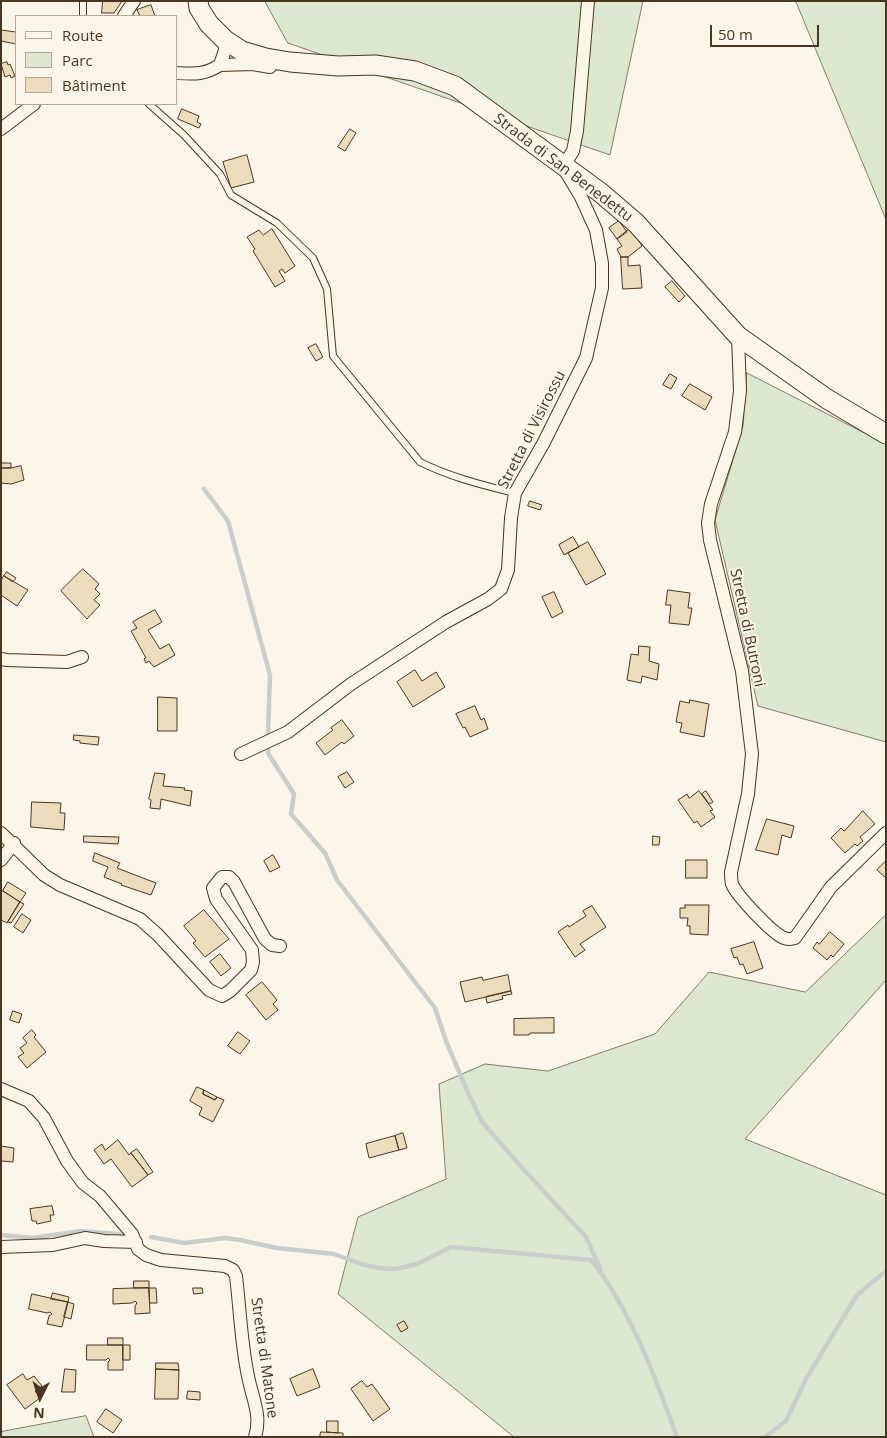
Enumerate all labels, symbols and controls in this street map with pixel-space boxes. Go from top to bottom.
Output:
legend [15,15,178,105]
scale bar [712,15,821,47]
text: 50 m [718,24,753,44]
text: Route [62,25,103,45]
text: Parc [62,50,93,70]
text: Bâtiment [62,75,126,95]
street label: Strada di San Benedettu [490,110,636,226]
street label: Stretta di Visirossu [494,368,570,492]
street label: Stretta di Butroni [726,567,768,689]
street label: Stretta di Matone [247,1296,281,1420]
north arrow [15,1373,65,1423]
text: N [33,1404,45,1423]

